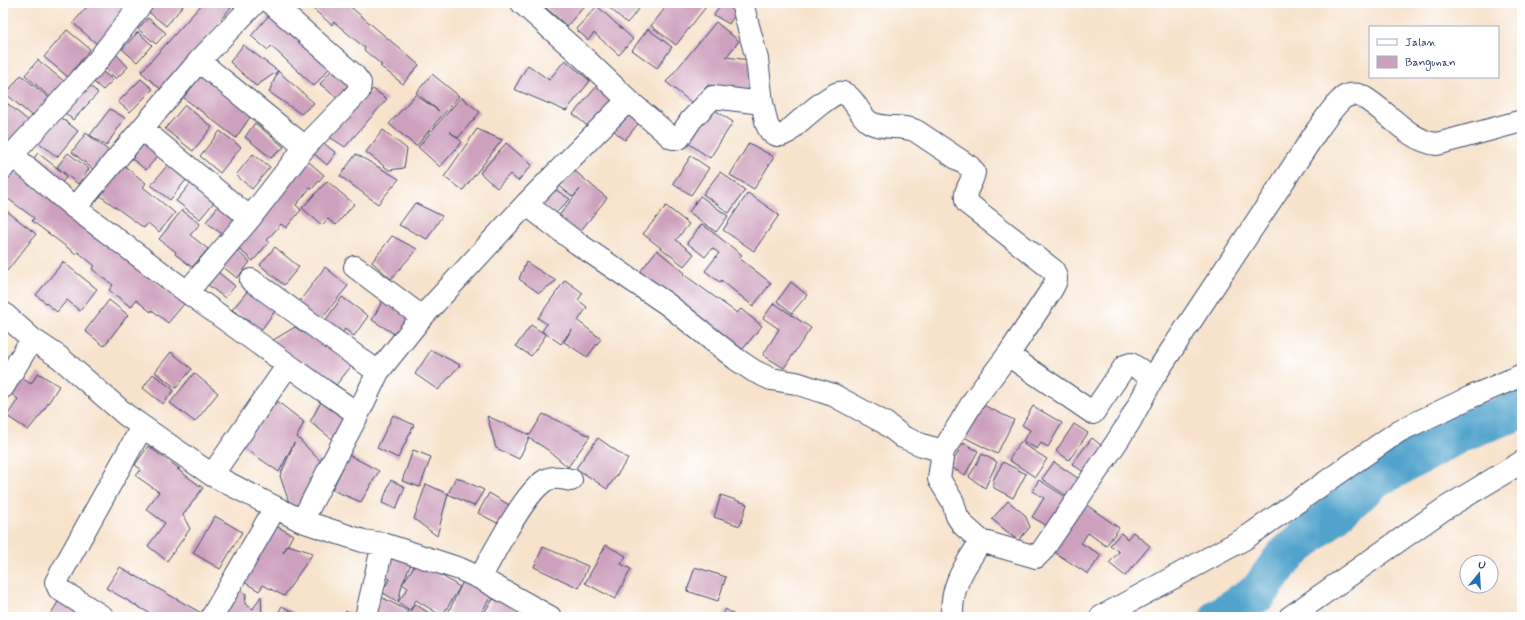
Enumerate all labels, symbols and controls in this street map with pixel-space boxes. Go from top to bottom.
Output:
legend [1369,26,1499,78]
text: Jalan [1405,35,1437,51]
text: Bangunan [1405,55,1456,71]
north arrow [1459,554,1499,594]
text: U [1476,558,1487,573]

